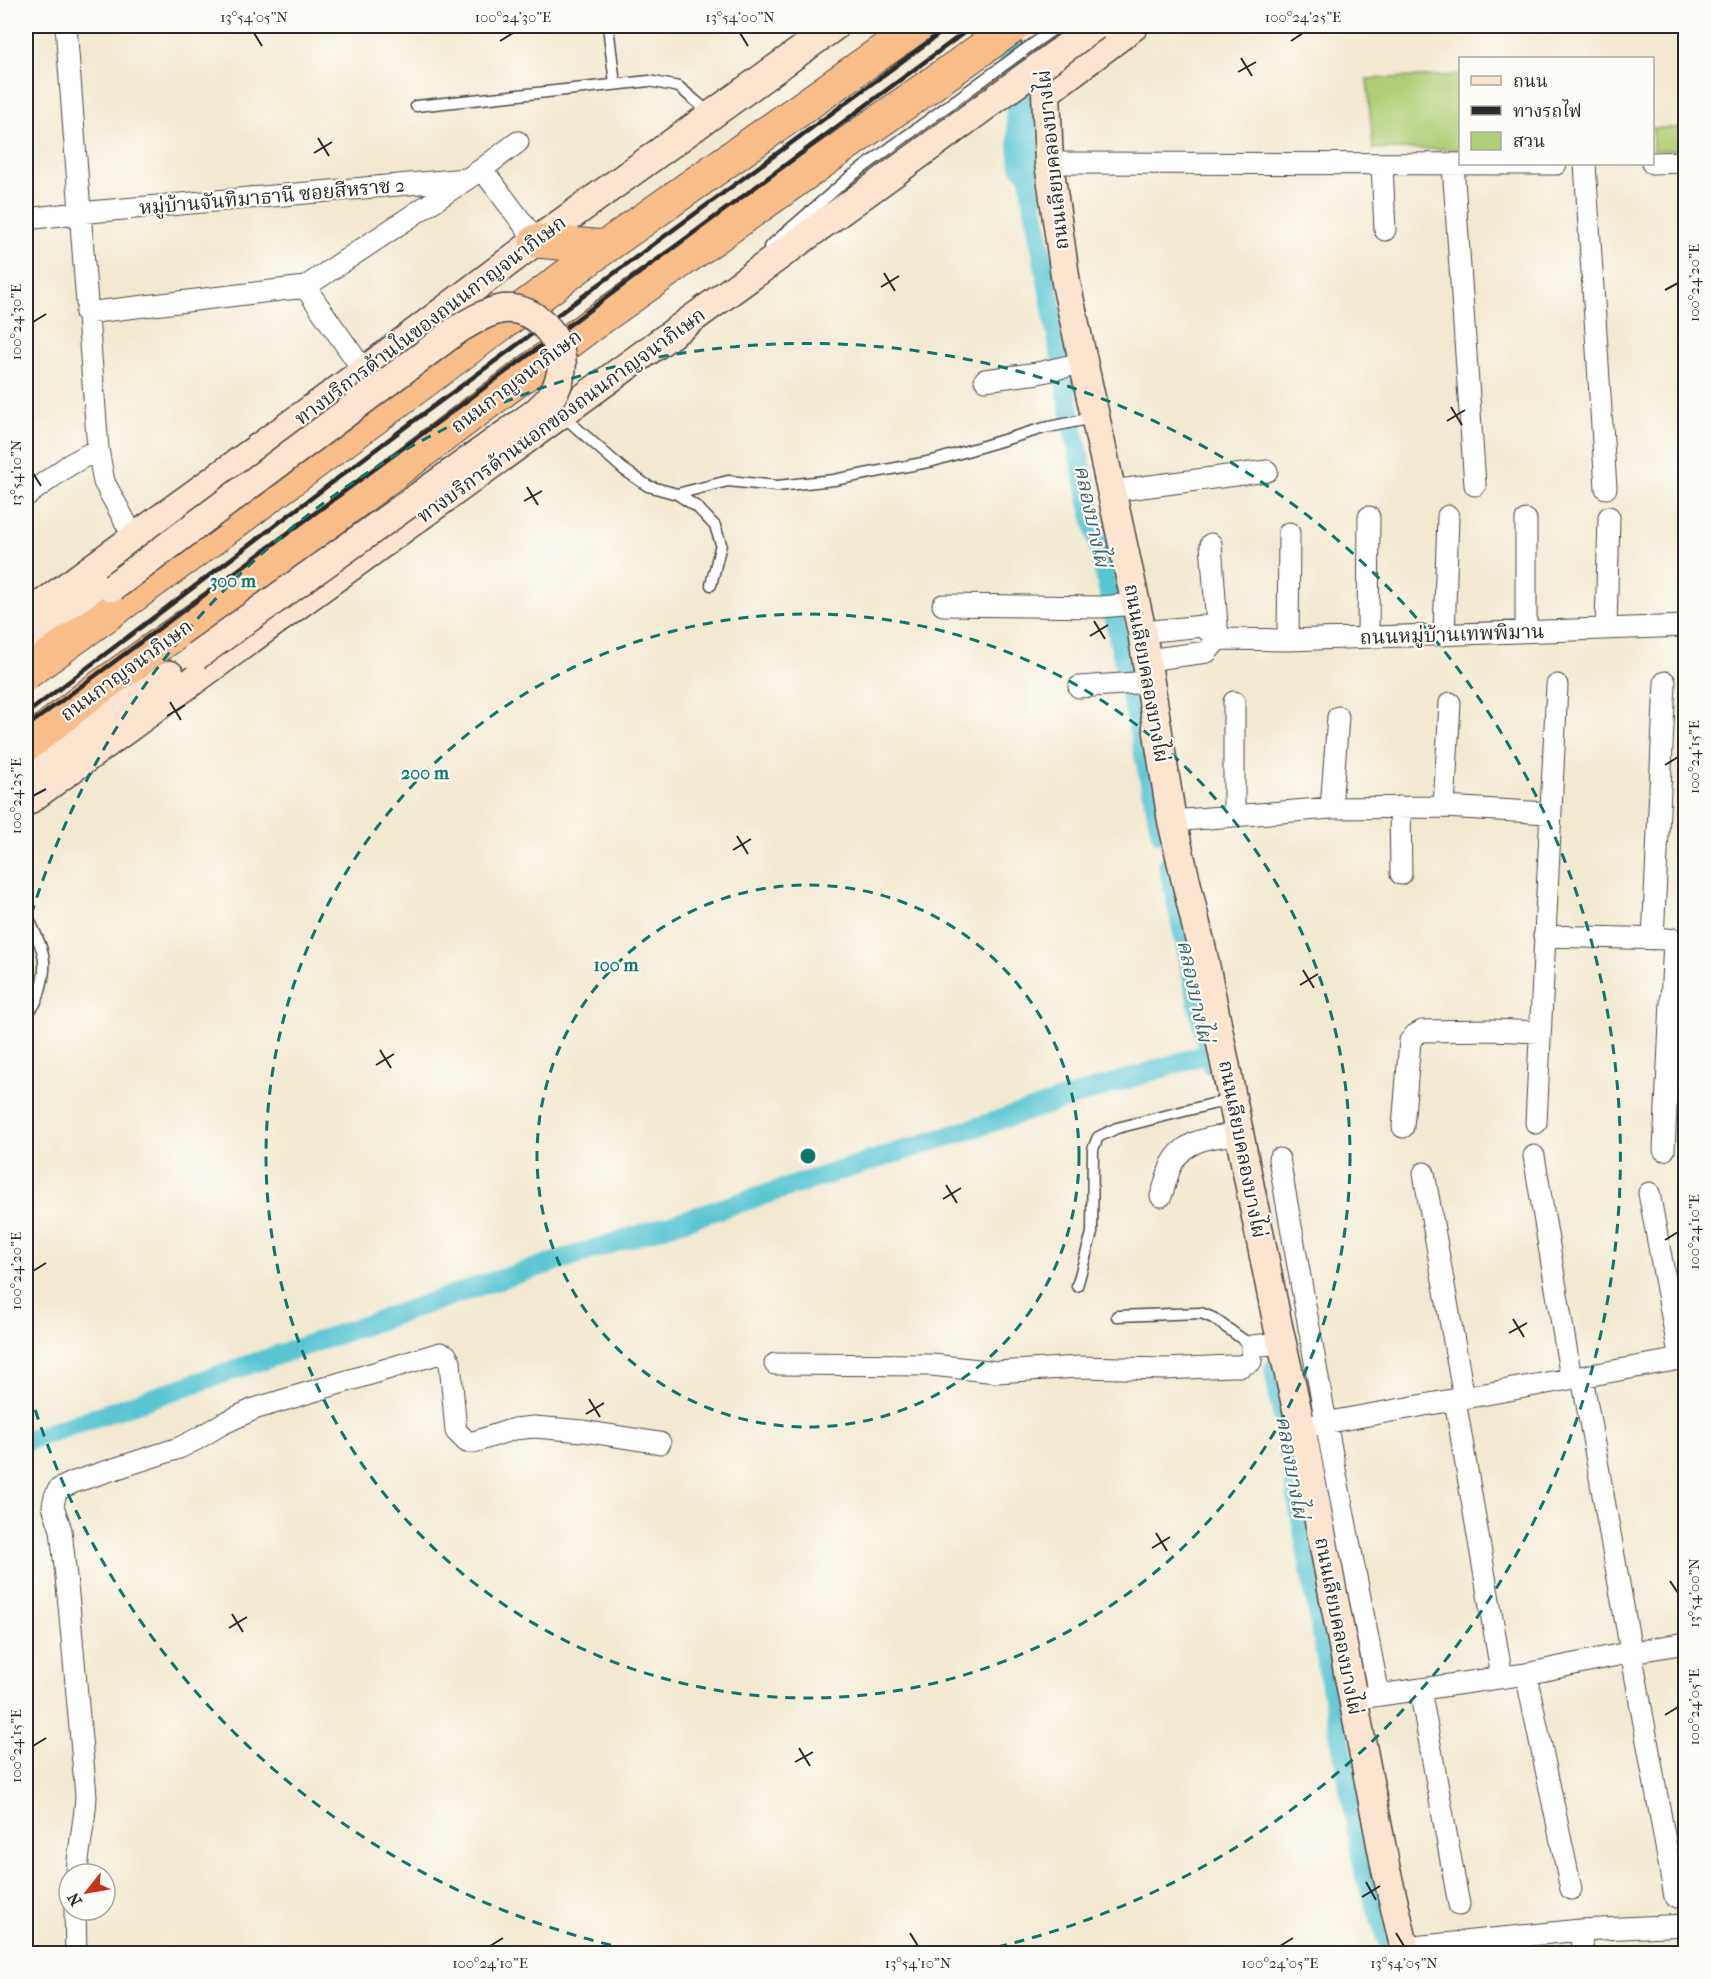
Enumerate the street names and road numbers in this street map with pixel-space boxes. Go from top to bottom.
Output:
street label: ถนนเลียบคลองบางไผ่ [1030,69,1073,251]
street label: หมู่บ้านจันทิมาธานี ซอยสีหราช 2 [138,173,406,221]
street label: ทางบริการด้านในของถนนกาญจนาภิเษก [289,210,571,430]
street label: ทางบริการด้านนอกของถนนกาญจนาภิเษก [413,303,710,528]
street label: ถนนกาญจนาภิเษก [446,324,586,438]
street label: ถนนเลียบคลองบางไผ่ [1120,582,1175,764]
street label: ถนนกาญจนาภิเษก [56,615,197,726]
street label: ถนนหมู่บ้านเทพพิมาน [1359,620,1545,650]
street label: ถนนเลียบคลองบางไผ่ [1214,1058,1273,1240]
street label: ถนนเลียบคลองบางไผ่ [1310,1535,1369,1717]

